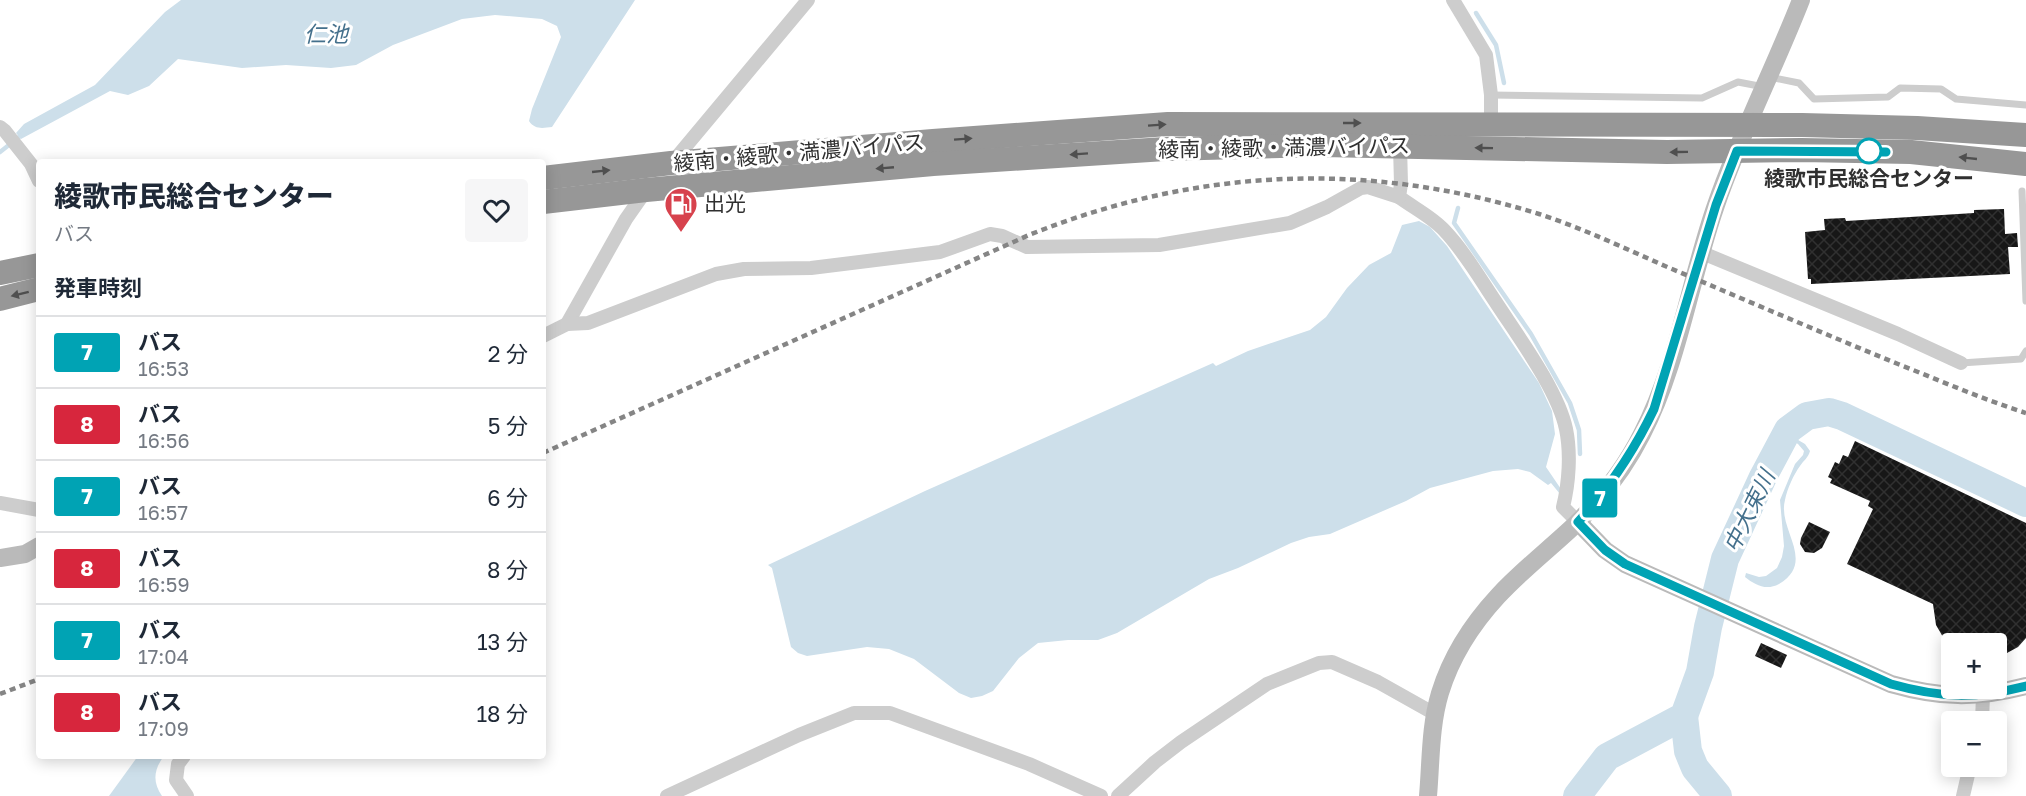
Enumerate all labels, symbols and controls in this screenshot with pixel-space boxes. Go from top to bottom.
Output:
water label: 仁池 [304,20,350,47]
one-way arrow [1343,118,1362,128]
one-way arrow [1148,120,1167,130]
street label: 綾南・綾歌・満濃バイパス [672,128,925,176]
street label: 綾南・綾歌・満濃バイパス [1158,132,1410,162]
one-way arrow [953,134,972,144]
marker: 綾歌市民総合センター [1856,138,1882,164]
one-way arrow [1474,144,1493,153]
one-way arrow [1669,147,1688,157]
one-way arrow [1070,149,1089,159]
one-way arrow [1958,153,1977,163]
one-way arrow [875,163,894,173]
place label: 綾歌市民総合センター [1764,165,1974,191]
one-way arrow [592,166,611,176]
text: 綾歌市民総合センター [54,179,334,212]
button: heart [465,179,528,242]
fuel station icon: 出光 [663,186,699,233]
place label: 出光 [704,190,746,216]
text: バス [54,221,94,245]
text: 発車時刻 [54,274,142,301]
one-way arrow [10,290,29,300]
text: バス [138,328,182,355]
text: 7 [81,339,93,365]
text: 2 分 [488,340,528,367]
text: 16:53 [138,356,189,380]
text: バス [138,400,182,427]
text: 8 [80,411,94,437]
text: 5 分 [488,412,528,439]
text: 16:56 [138,428,190,452]
water label: 中大束川 [1717,464,1781,556]
text: バス [138,472,182,499]
line badge: 7 [1580,478,1620,518]
text: 7 [81,483,93,509]
text: 6 分 [487,484,528,511]
text: 7 [1594,485,1606,511]
text: 16:57 [138,500,188,524]
text: バス [138,544,182,571]
text: 8 [80,555,94,581]
text: 8 分 [487,556,528,583]
text: 16:59 [138,572,190,596]
text: バス [138,616,182,643]
text: 7 [81,627,93,653]
text: 13 分 [477,628,528,655]
map controls [1941,633,2007,777]
button: + [1941,633,2007,699]
text: 17:04 [138,644,189,668]
text: バス [138,688,182,715]
text: 8 [80,699,94,725]
text: 18 分 [476,700,528,727]
button: − [1941,711,2007,777]
text: 17:09 [138,716,189,740]

